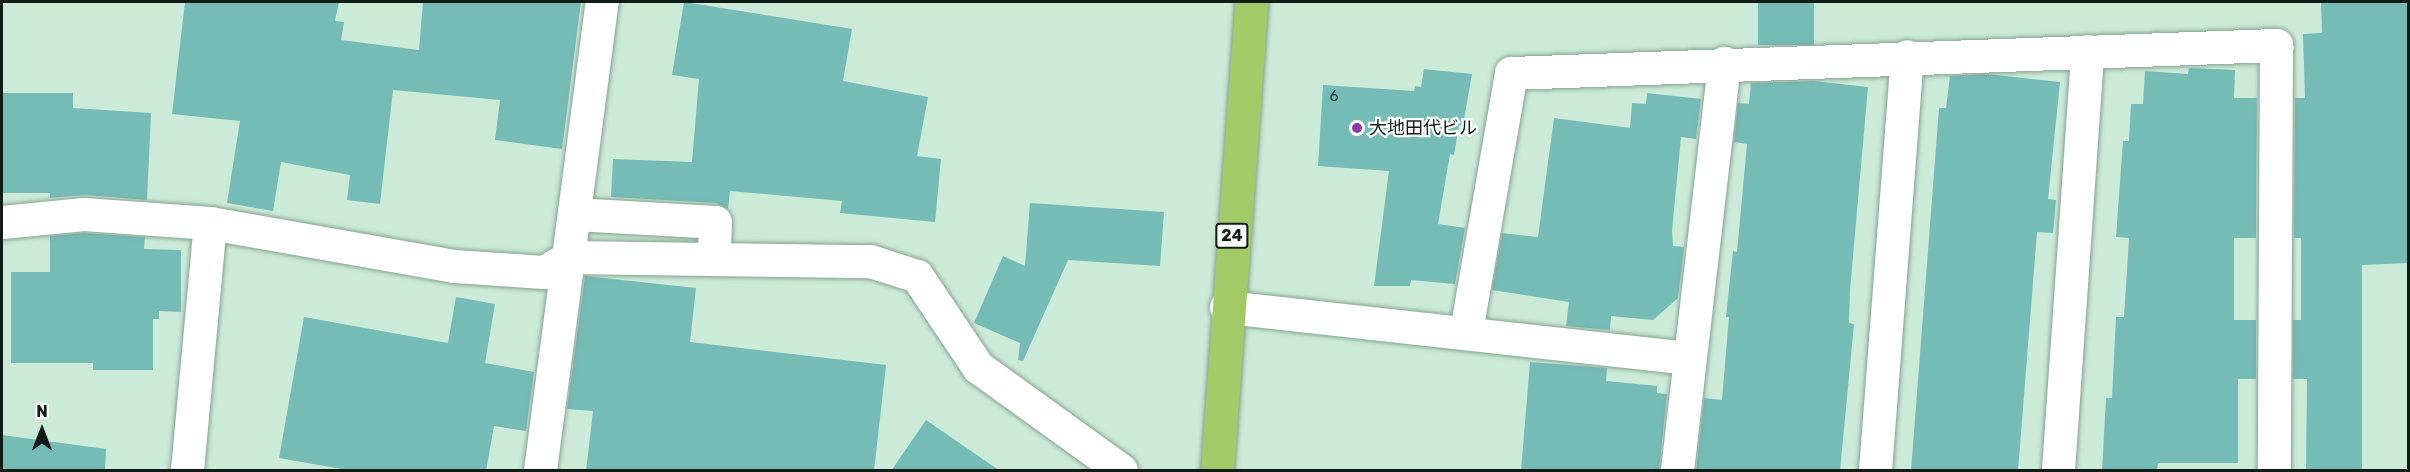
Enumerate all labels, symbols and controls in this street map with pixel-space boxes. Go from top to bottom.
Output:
house number: 6 [1329,88,1339,106]
place label: 大地田代ビル [1369,117,1477,139]
marker: 大地田代ビル [1350,121,1364,135]
road number: 24 [1214,223,1250,249]
north arrow [12,400,72,460]
text: N [36,402,48,421]

